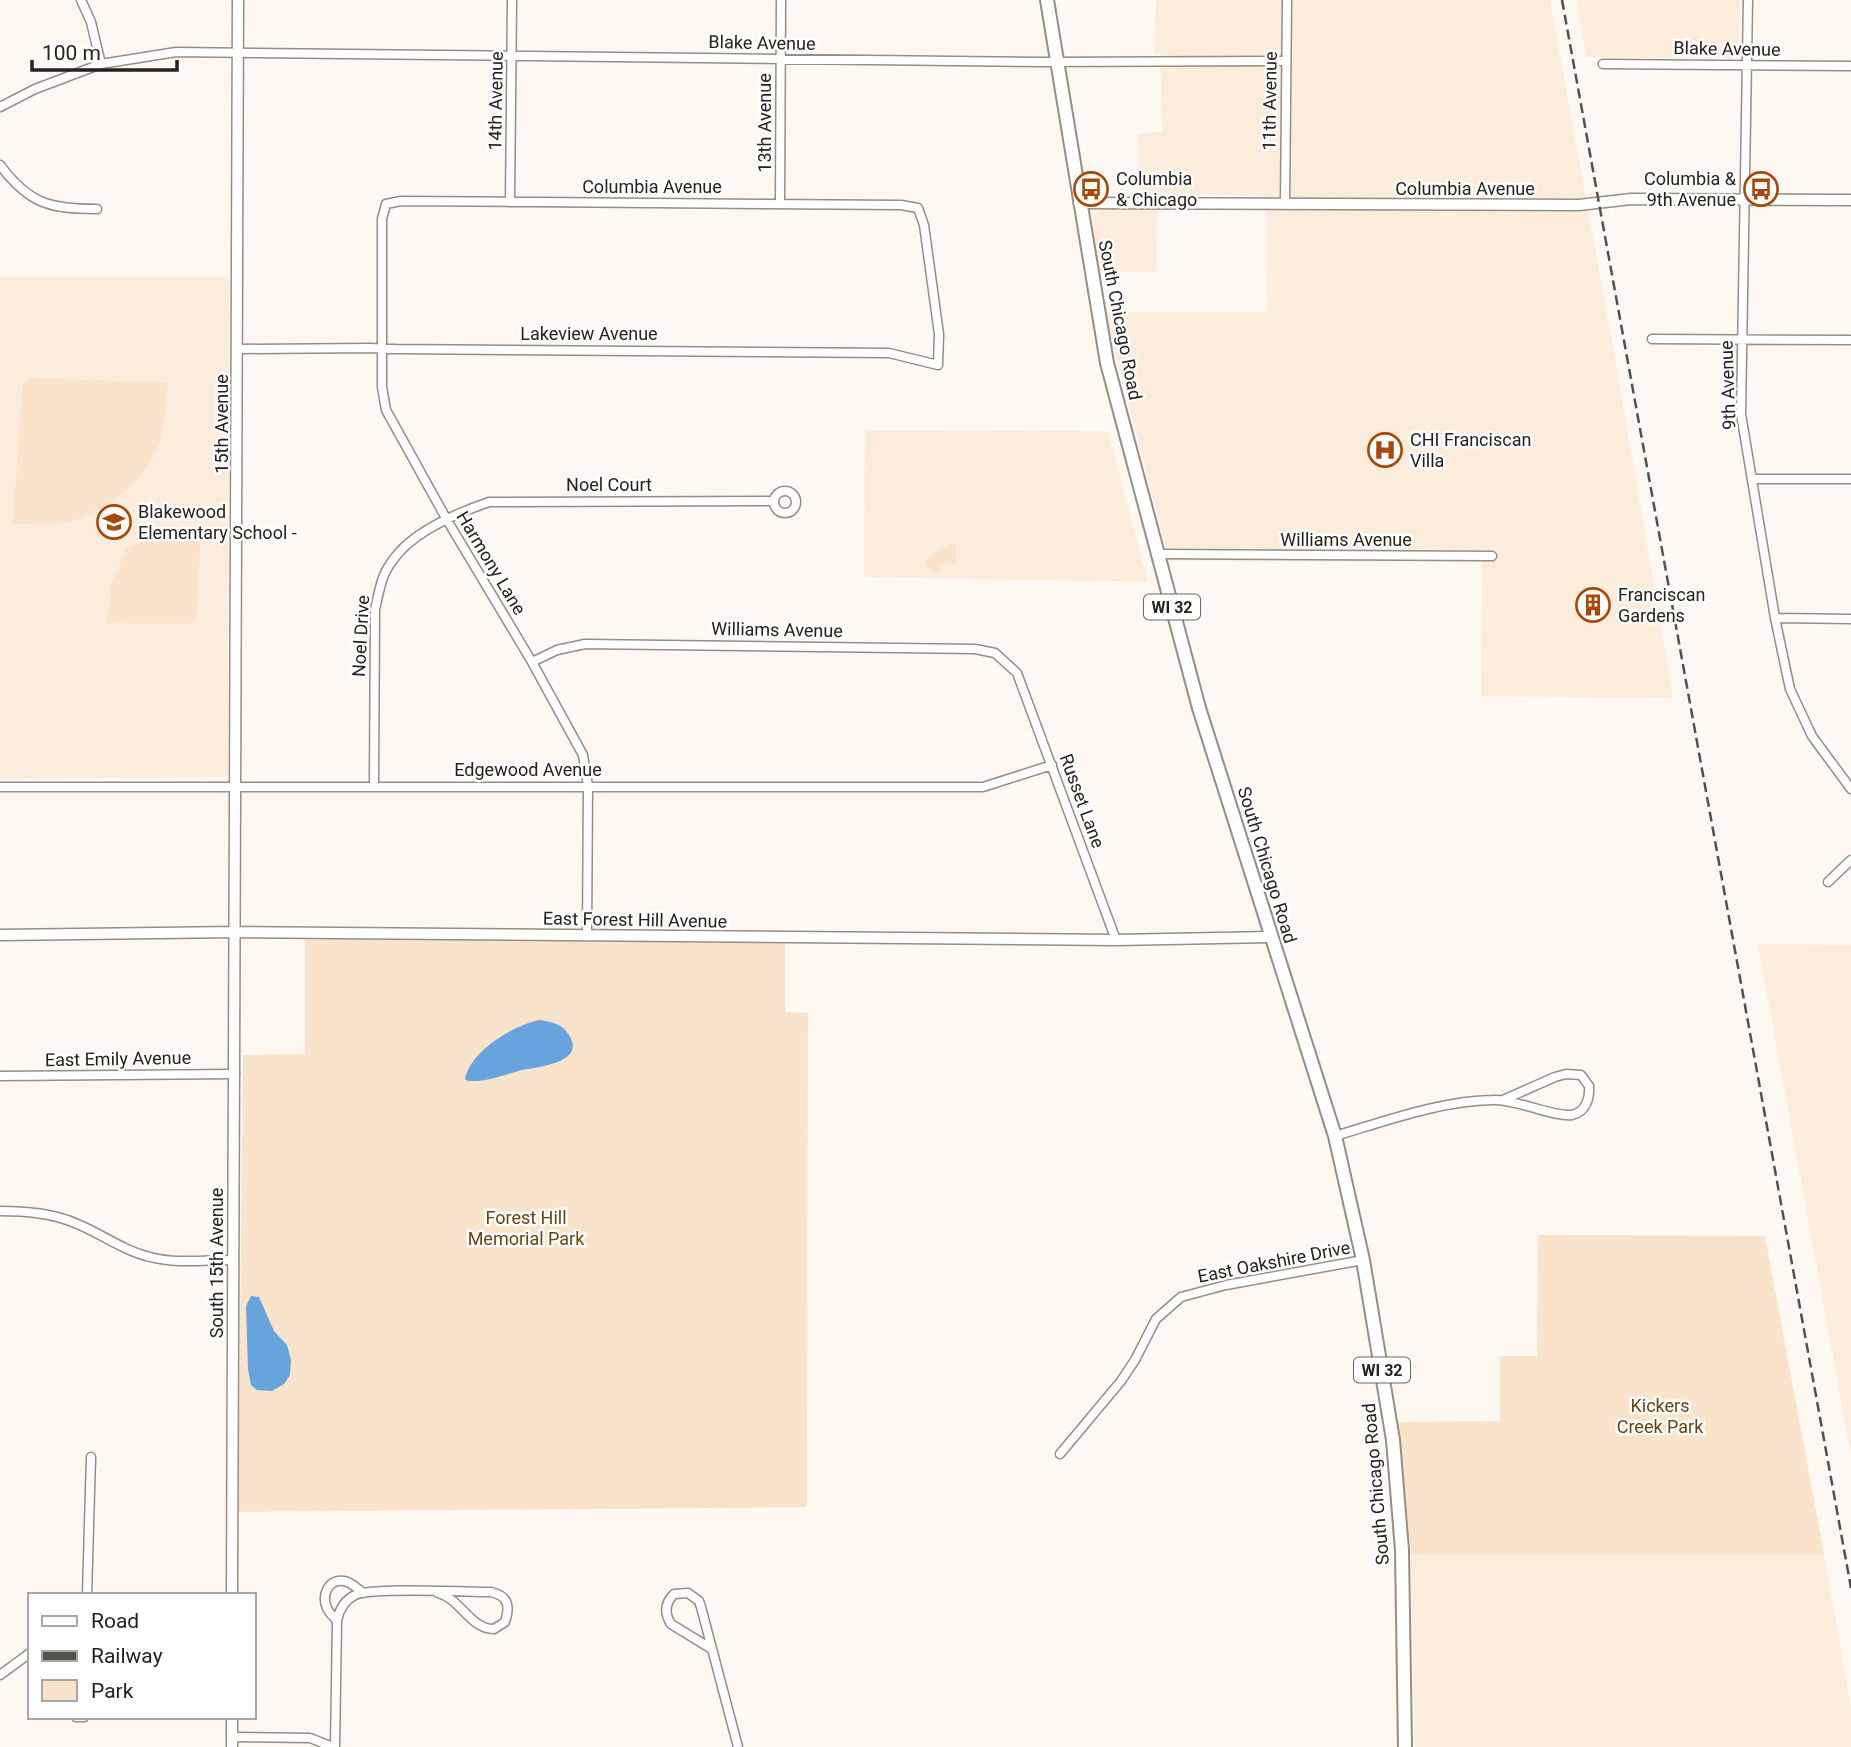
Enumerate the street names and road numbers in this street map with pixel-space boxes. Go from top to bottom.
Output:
street label: Blake Avenue [708,31,816,54]
street label: Blake Avenue [1673,37,1781,60]
street label: 14th Avenue [484,51,507,151]
street label: 11th Avenue [1258,51,1281,151]
street label: 13th Avenue [754,73,775,173]
street label: Columbia Avenue [582,176,722,197]
street label: Columbia Avenue [1395,178,1535,199]
street label: South Chicago Road [1095,238,1146,402]
street label: Lakeview Avenue [520,323,658,344]
street label: 9th Avenue [1715,340,1740,430]
street label: 15th Avenue [211,374,232,474]
street label: Noel Court [566,474,652,495]
street label: Harmony Lane [452,507,530,618]
street label: Williams Avenue [1280,529,1412,550]
road number: WI 32 [1144,594,1200,620]
street label: Noel Drive [348,595,373,677]
street label: Williams Avenue [711,618,843,641]
street label: Russet Lane [1056,751,1109,851]
street label: Edgewood Avenue [454,759,602,780]
street label: South Chicago Road [1234,784,1301,946]
street label: East Forest Hill Avenue [543,907,727,932]
street label: East Emily Avenue [45,1047,191,1070]
street label: South 15th Avenue [206,1188,227,1338]
street label: East Oakshire Drive [1196,1236,1352,1287]
road number: WI 32 [1354,1358,1410,1382]
street label: South Chicago Road [1358,1402,1393,1566]

